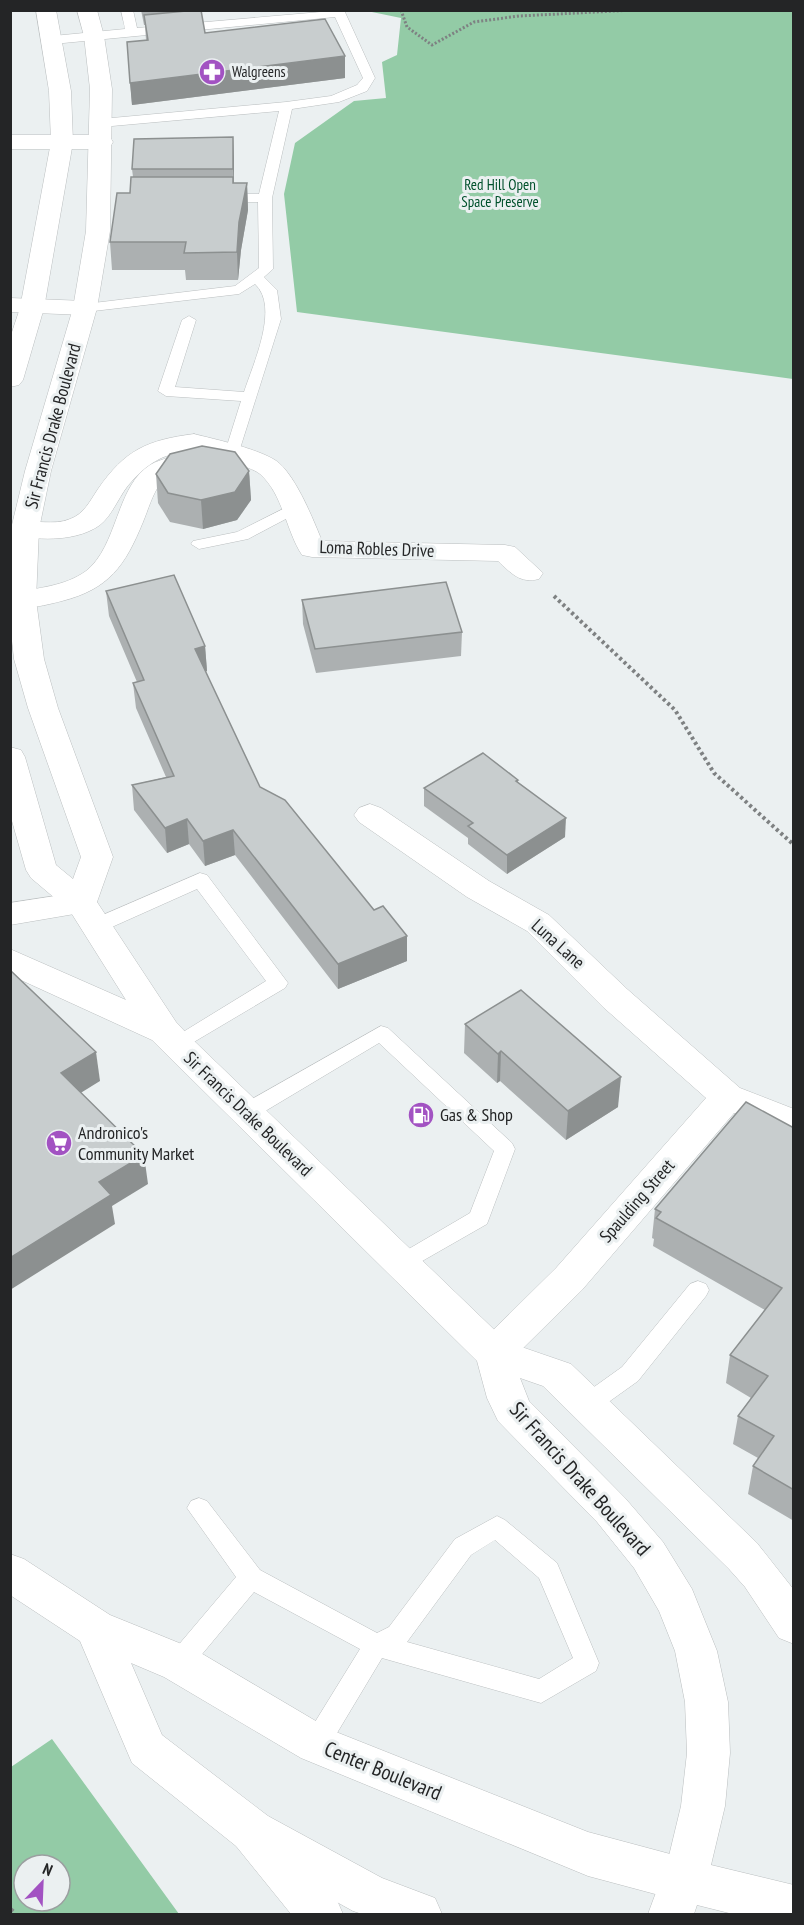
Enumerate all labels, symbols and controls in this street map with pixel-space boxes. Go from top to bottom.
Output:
pharmacy icon: Walgreens [197,57,227,87]
place label: Walgreens [232,62,286,81]
park label: Red Hill Open Space Preserve [461,175,539,211]
street label: Sir Francis Drake Boulevard [19,341,86,511]
street label: Loma Robles Drive [319,535,435,562]
street label: Luna Lane [527,914,590,973]
street label: Sir Francis Drake Boulevard [179,1046,317,1181]
fuel station icon: Gas & Shop [406,1100,436,1130]
place label: Gas & Shop [440,1103,513,1126]
place label: Andronico's Community Market [78,1121,194,1165]
supermarket icon: Andronico's Community Market [44,1128,74,1158]
street label: Spaulding Street [594,1154,679,1247]
street label: Sir Francis Drake Boulevard [504,1396,657,1561]
street label: Center Boulevard [321,1735,446,1806]
north arrow [12,1853,72,1913]
text: N [40,1858,56,1880]

